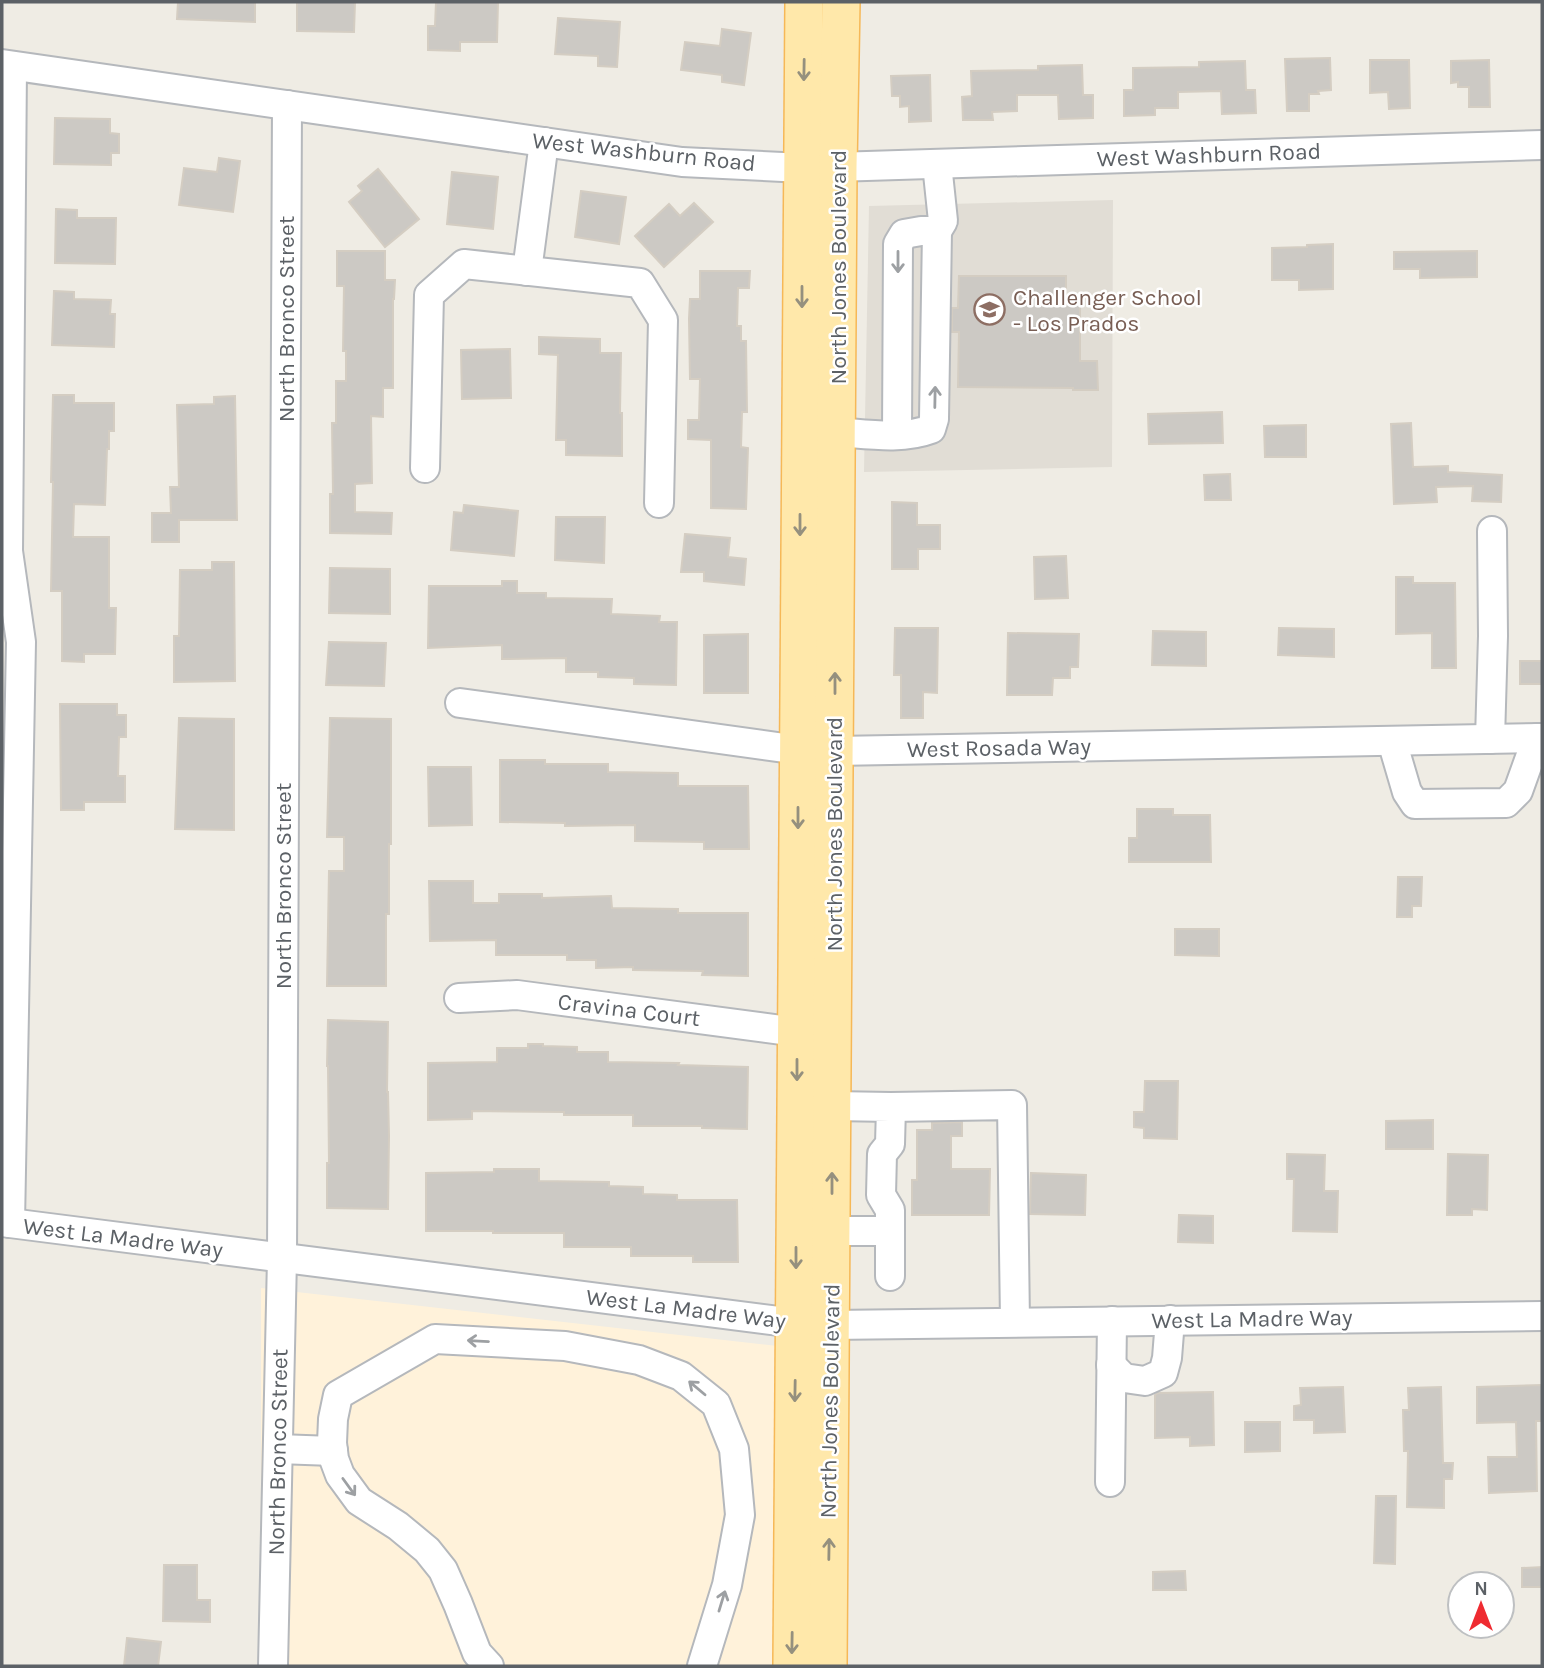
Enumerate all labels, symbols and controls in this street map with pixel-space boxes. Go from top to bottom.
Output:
one-way arrow [797,58,810,81]
street label: West Washburn Road [531,127,757,177]
street label: West Washburn Road [1096,138,1322,172]
street label: North Jones Boulevard [825,150,852,384]
street label: North Bronco Street [273,215,300,422]
one-way arrow [891,250,905,273]
place label: Challenger School - Los Prados [1013,284,1202,337]
one-way arrow [795,286,809,309]
school or university icon: Challenger School - Los Prados [973,293,1007,327]
one-way arrow [928,385,941,408]
one-way arrow [793,513,807,536]
one-way arrow [828,671,842,694]
street label: North Jones Boulevard [821,717,848,951]
street label: West Rosada Way [907,733,1092,763]
street label: North Bronco Street [270,782,297,989]
one-way arrow [792,806,805,829]
street label: Cravina Court [556,988,702,1032]
one-way arrow [790,1058,804,1081]
one-way arrow [825,1172,839,1195]
street label: West La Madre Way [21,1212,225,1264]
one-way arrow [789,1246,803,1269]
street label: West La Madre Way [584,1283,788,1335]
street label: North Jones Boulevard [814,1283,846,1519]
street label: West La Madre Way [1151,1304,1353,1334]
one-way arrow [467,1334,490,1347]
street label: North Bronco Street [263,1348,293,1556]
one-way arrow [788,1379,801,1402]
one-way arrow [688,1380,706,1396]
one-way arrow [342,1478,357,1496]
one-way arrow [822,1538,836,1561]
north arrow [1446,1570,1516,1640]
text: N [1474,1578,1488,1600]
one-way arrow [717,1590,730,1612]
one-way arrow [785,1631,799,1654]

